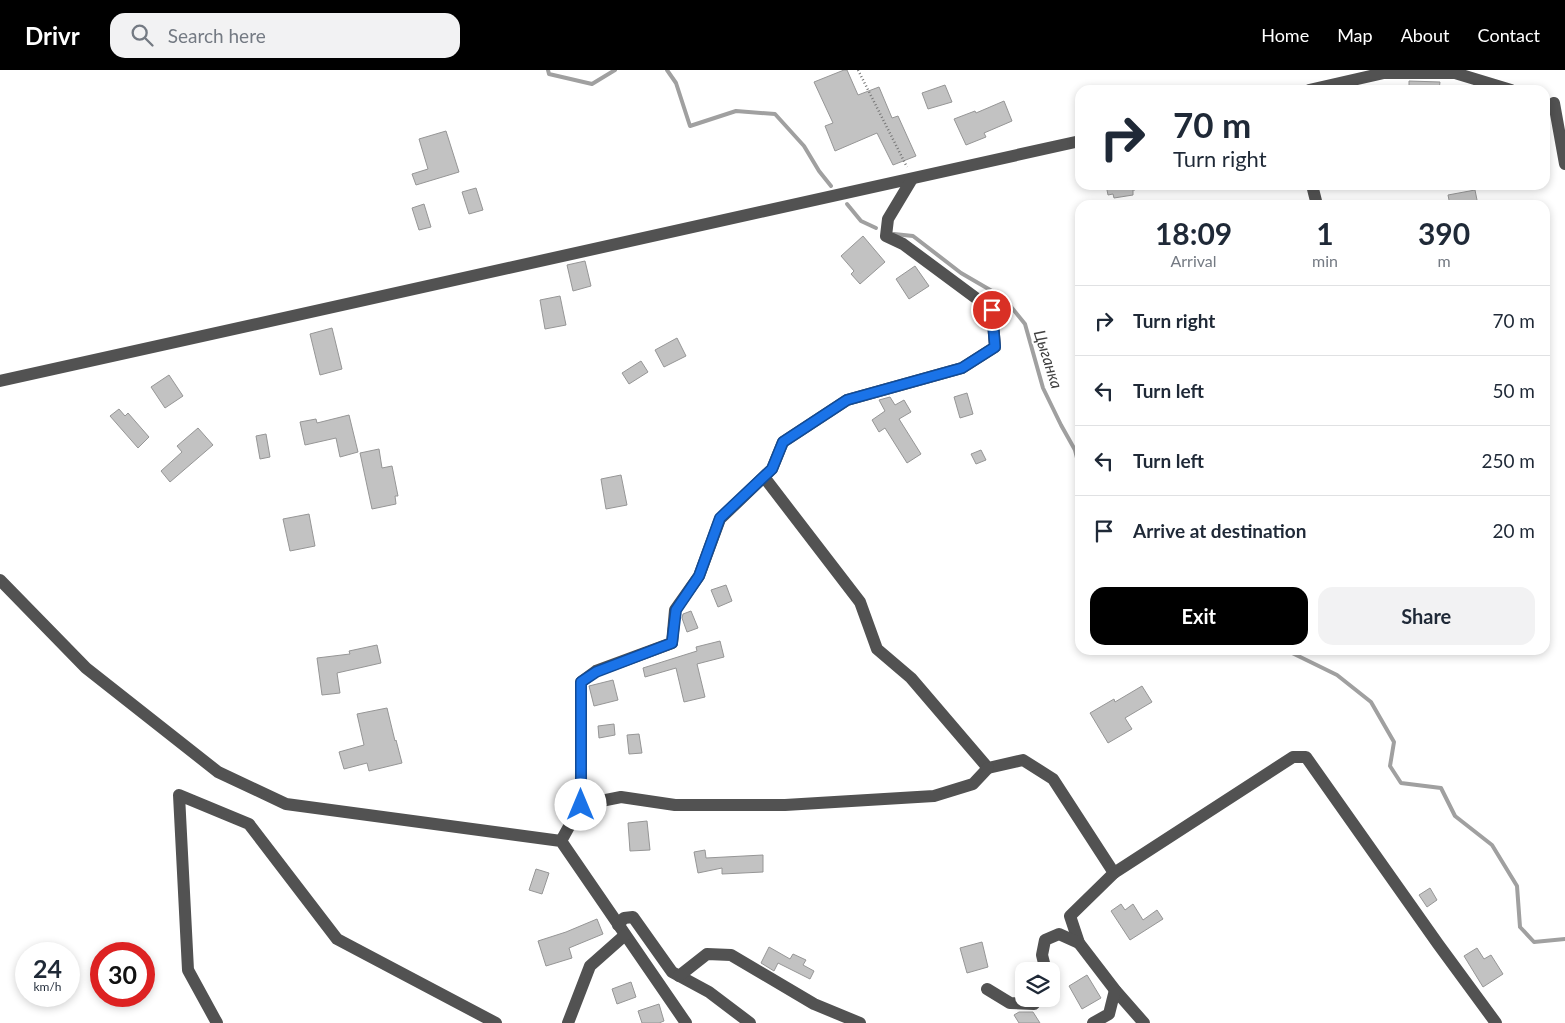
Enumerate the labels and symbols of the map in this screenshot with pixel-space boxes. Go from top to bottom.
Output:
pin [971,289,1013,331]
water label: Цыганка [1031,327,1067,391]
position arrow [554,778,606,830]
speed limit sign: 30 [90,942,155,1007]

